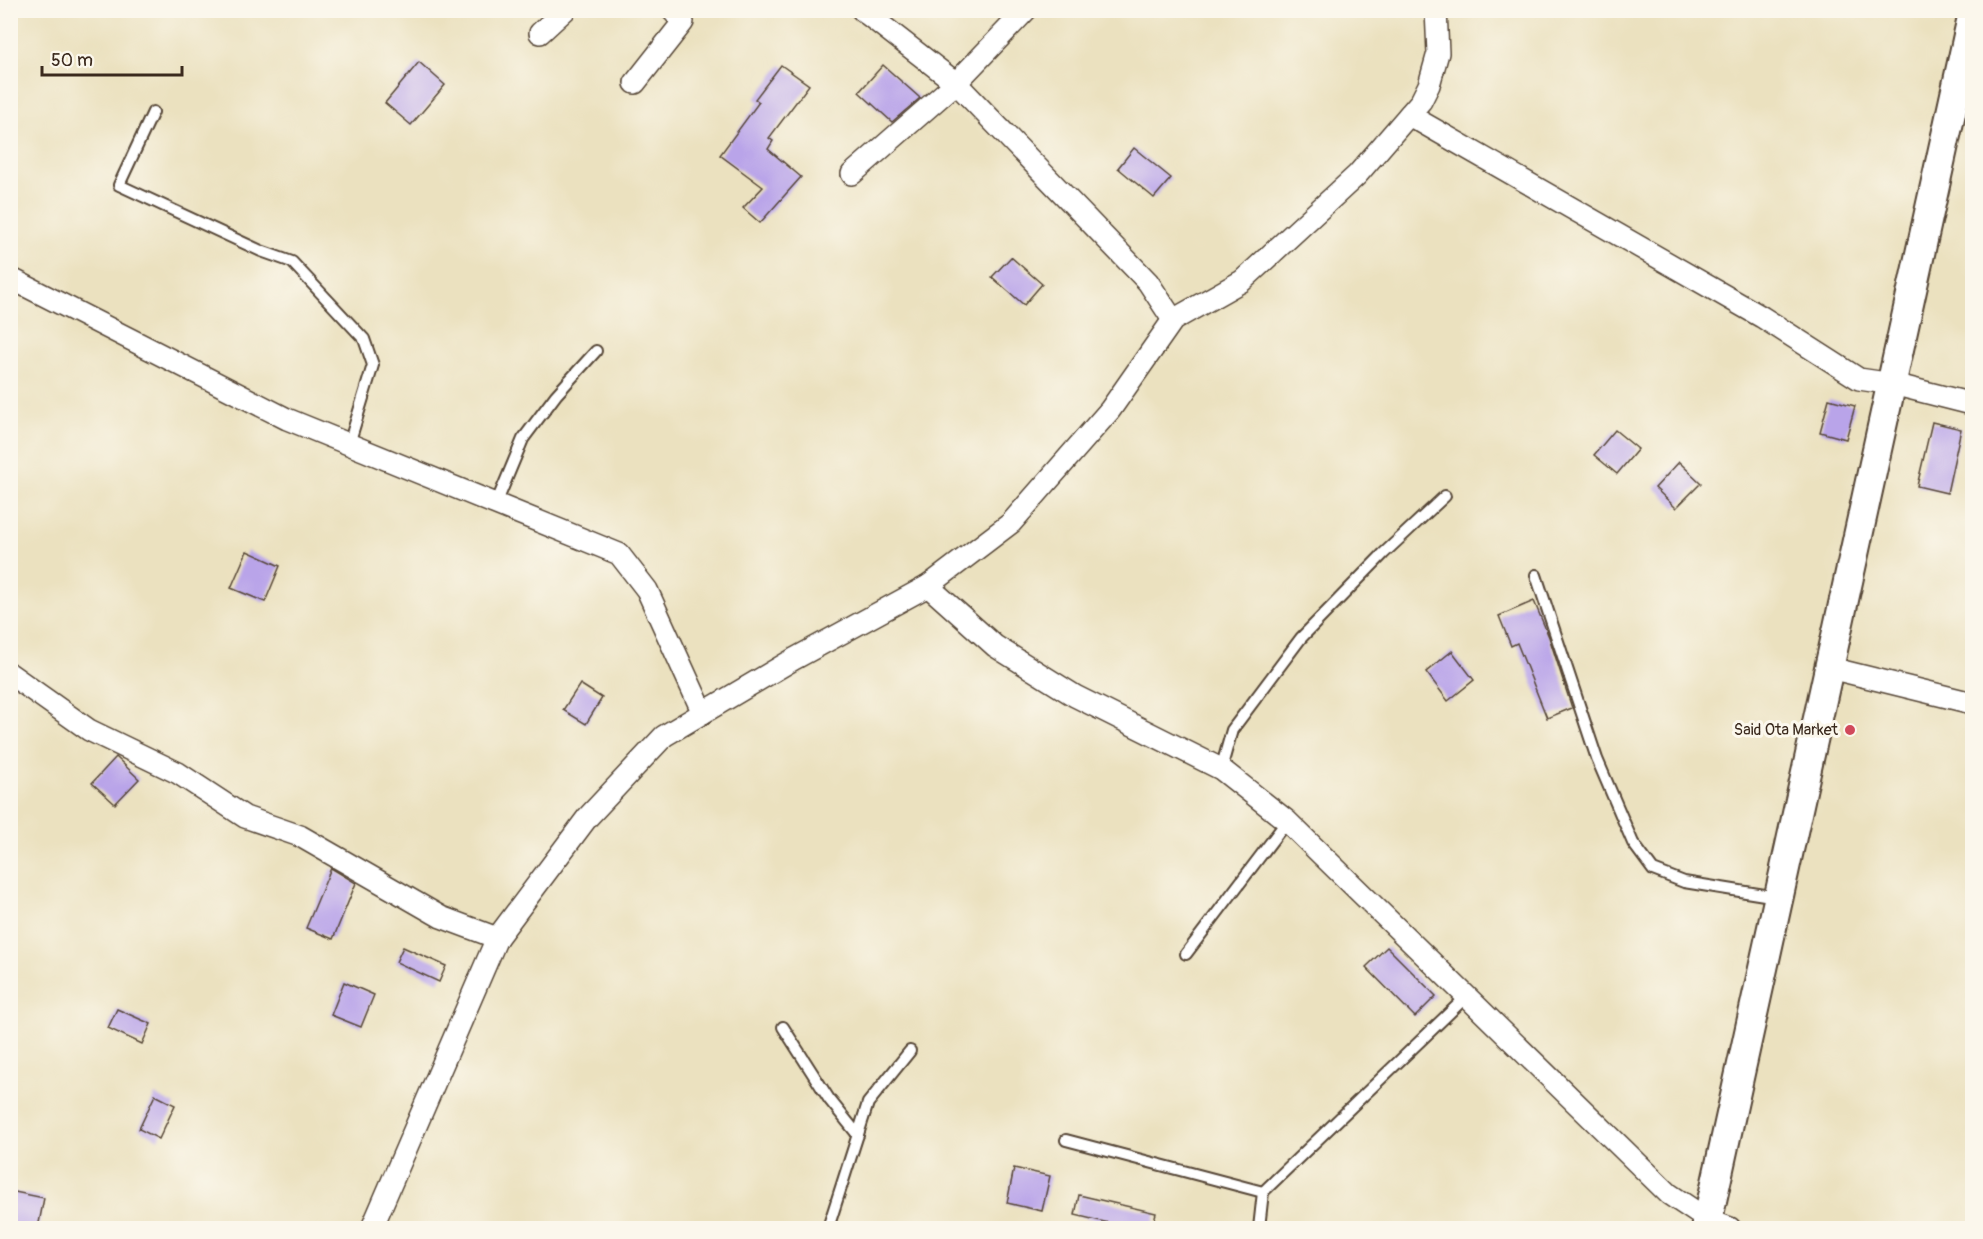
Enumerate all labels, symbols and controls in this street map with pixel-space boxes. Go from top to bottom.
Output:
scale bar [42,39,182,77]
text: 50 m [51,49,93,72]
place label: Said Ota Market [1734,720,1839,740]
marker: Said Ota Market [1843,723,1857,737]

